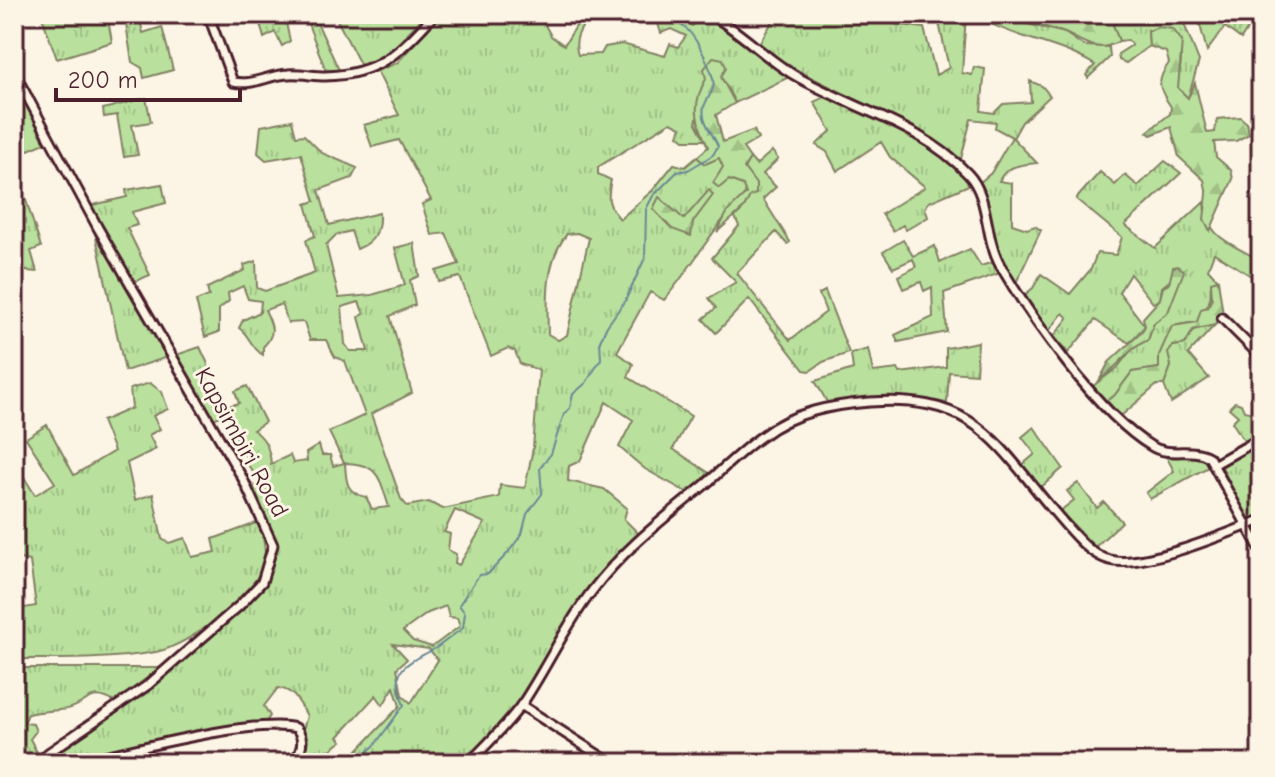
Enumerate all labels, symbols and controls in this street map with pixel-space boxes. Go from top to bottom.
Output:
scale bar [56,52,240,102]
text: 200 m [68,66,138,94]
street label: Kapsimbiri Road [189,362,295,522]

